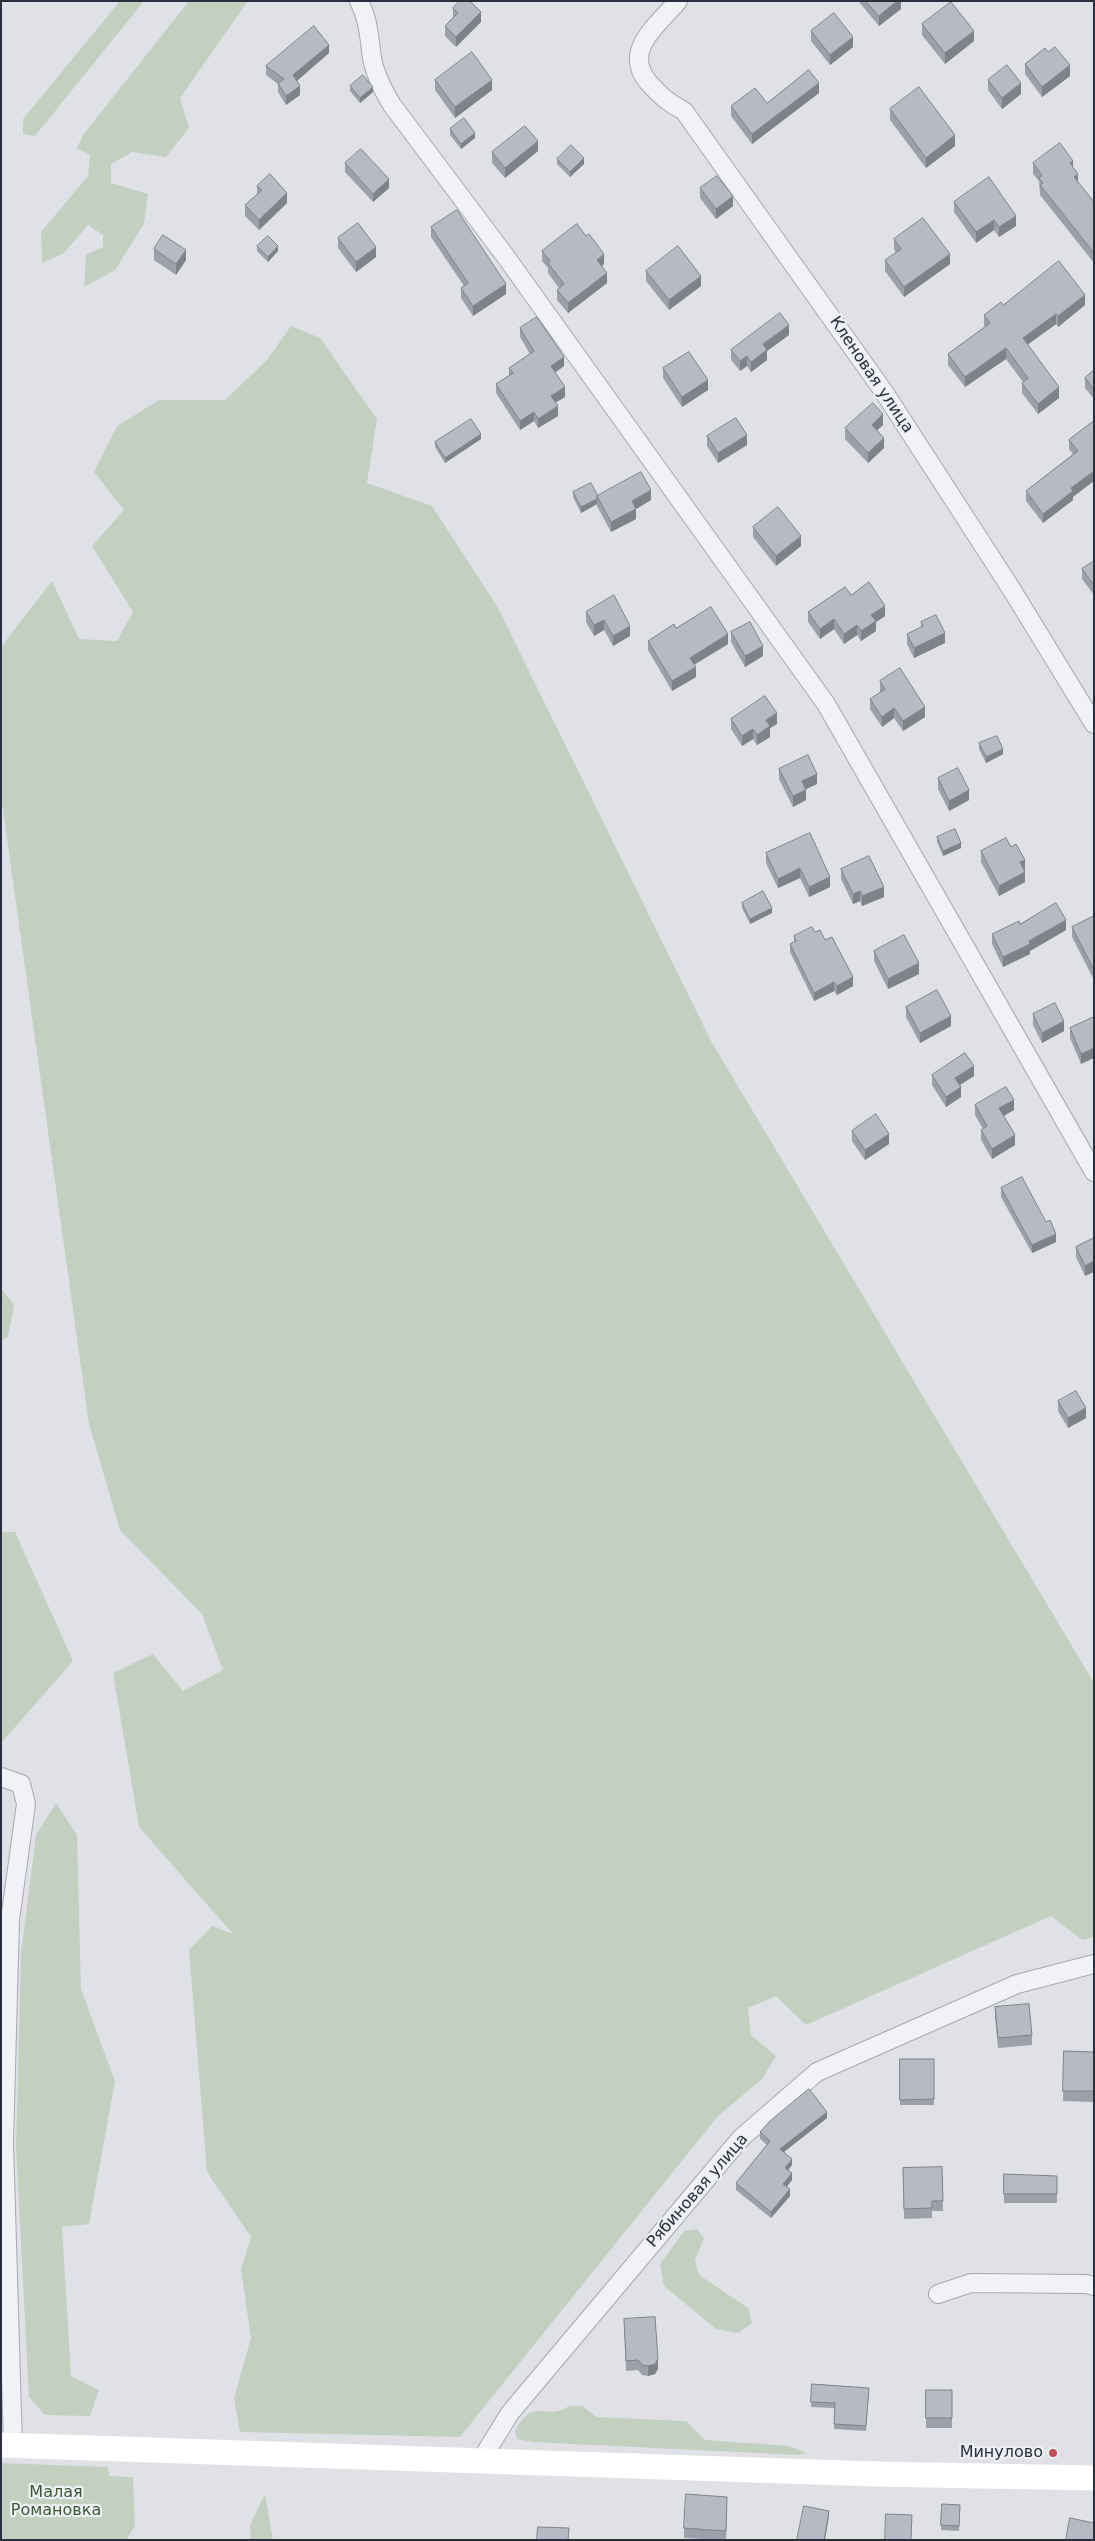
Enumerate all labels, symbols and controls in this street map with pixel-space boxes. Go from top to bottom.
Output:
street label: Кленовая улица [825,313,917,437]
street label: Рябиновая улица [643,2130,753,2252]
place label: Минулово [960,2443,1043,2463]
marker: Минулово [1047,2447,1059,2459]
park label: Малая Романовка [11,2483,101,2521]

